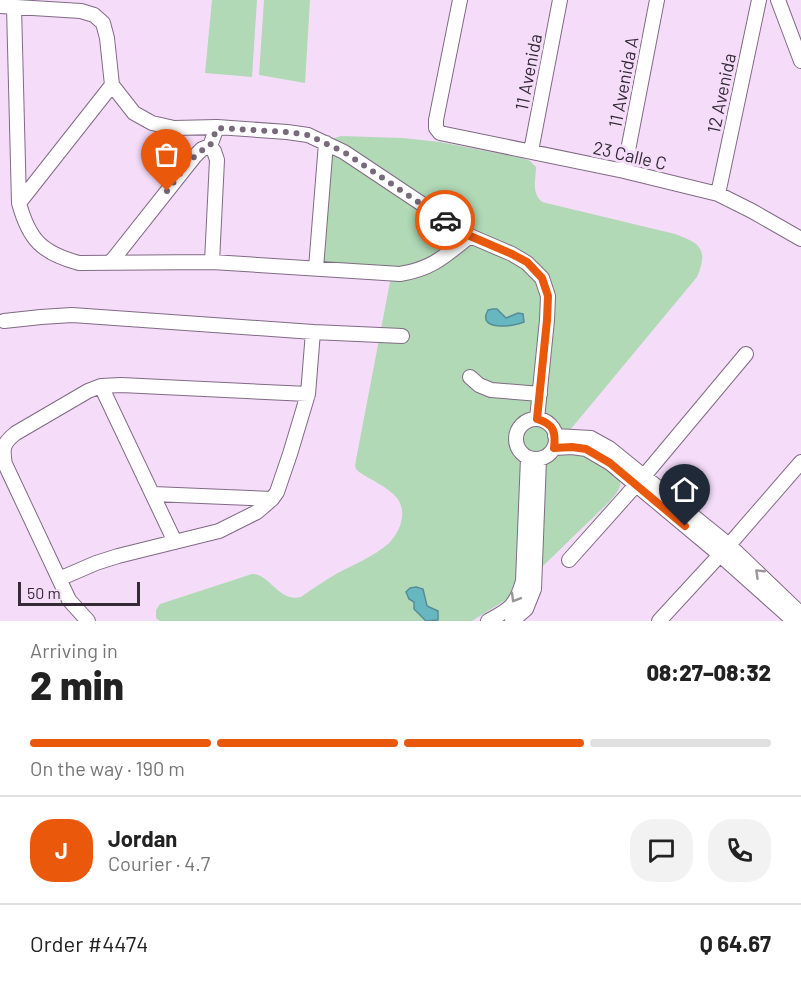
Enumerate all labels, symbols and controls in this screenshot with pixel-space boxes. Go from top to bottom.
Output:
street label: 11 Avenida [510,32,546,112]
street label: 11 Avenida A [603,34,643,129]
street label: 12 Avenida [702,51,740,135]
pin [141,129,192,191]
street label: 23 Calle C [591,136,669,174]
icon: bag [150,138,183,171]
courier [415,190,475,250]
icon: car [429,204,462,237]
pin [659,464,710,526]
icon: home [668,473,701,506]
one-way arrow [755,570,766,581]
scale bar [18,579,140,606]
text: 50 m [27,583,61,602]
one-way arrow [511,592,522,603]
text: Arriving in [30,638,118,662]
text: 08:27–08:32 [646,659,771,685]
text: 2 min [30,661,124,708]
text: On the way · 190 m [30,756,185,780]
button: chat [630,819,693,882]
button: phone [708,819,771,882]
text: Jordan [108,825,177,851]
text: J [55,837,68,863]
text: Courier · 4.7 [108,851,210,875]
text: Order #4474 [30,930,148,956]
text: Q 64.67 [700,930,771,956]

